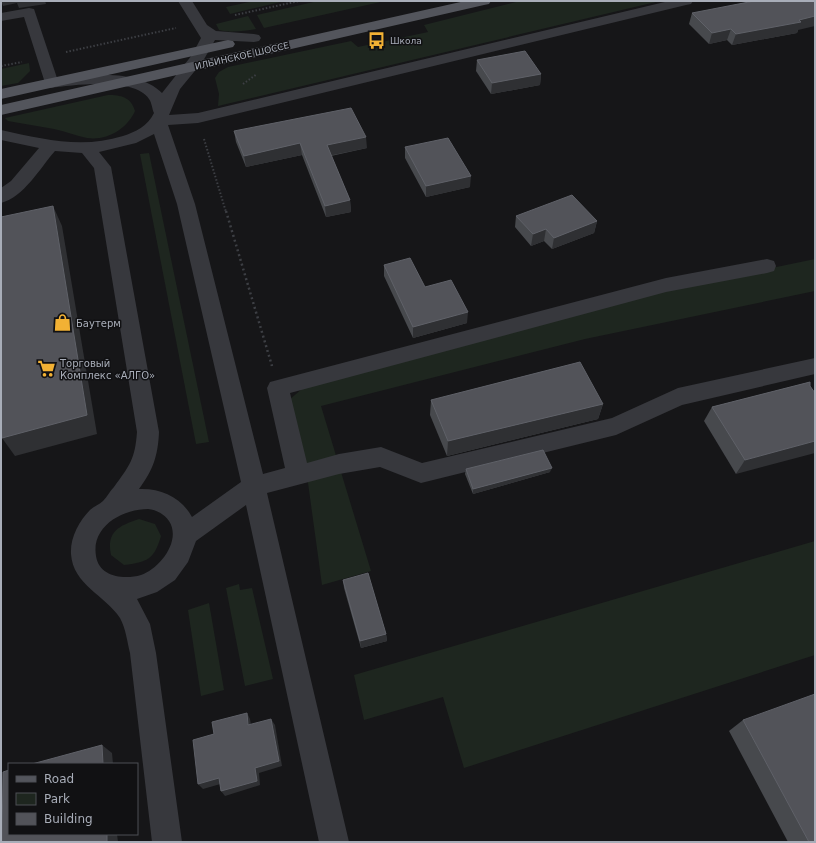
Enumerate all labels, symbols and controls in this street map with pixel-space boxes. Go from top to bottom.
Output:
bus stop icon: Школа [367,31,387,51]
place label: Школа [390,36,422,46]
street label: ИЛЬИНСКОЕ ШОССЕ [194,40,290,72]
shop icon: Баутерм [53,313,73,333]
place label: Баутерм [76,318,121,329]
place label: Торговый Комплекс «АЛГО» [59,358,155,381]
supermarket icon: Торговый Комплекс «АЛГО» [37,359,57,379]
legend [8,763,138,835]
text: Road [44,772,74,786]
text: Park [44,792,70,806]
text: Building [44,812,93,826]

